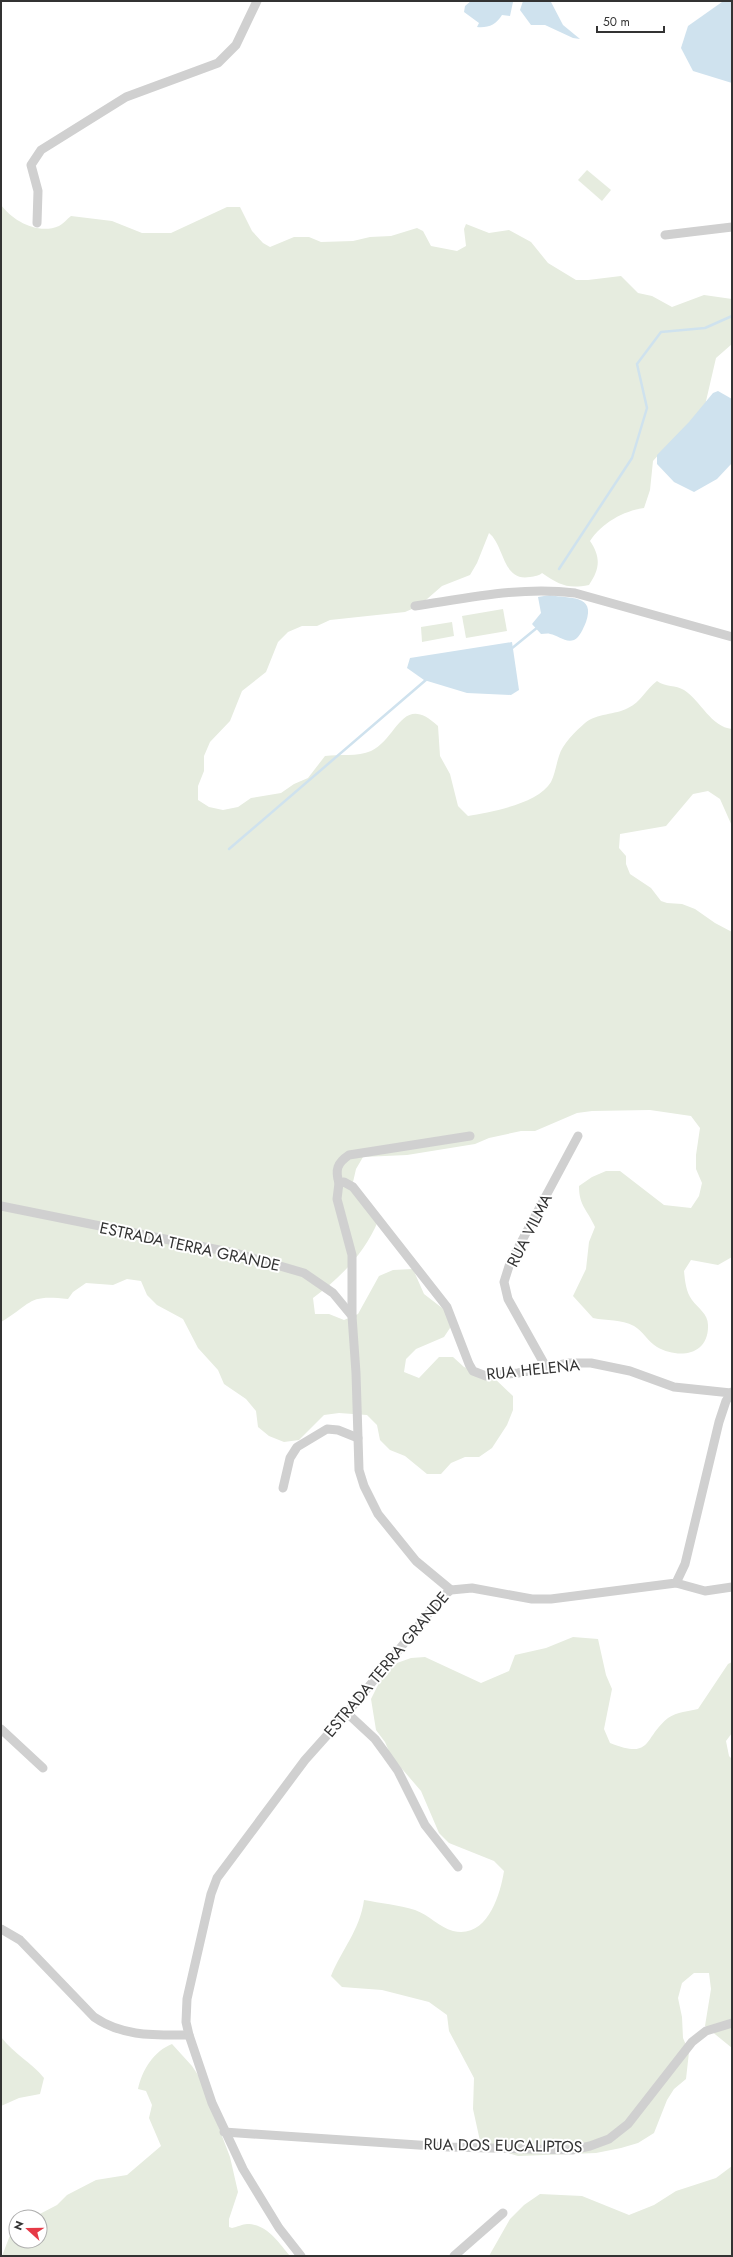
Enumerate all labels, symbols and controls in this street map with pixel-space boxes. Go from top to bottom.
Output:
scale bar [597,8,664,34]
text: 50 m [603,13,630,31]
street label: RUA VILMA [501,1189,558,1271]
street label: ESTRADA TERRA GRANDE [98,1216,282,1277]
street label: RUA HELENA [485,1353,581,1386]
street label: ESTRADA TERRA GRANDE [318,1587,454,1742]
street label: RUA DOS EUCALIPTOS [423,2133,583,2158]
north arrow [8,2209,48,2249]
text: N [10,2218,28,2232]

